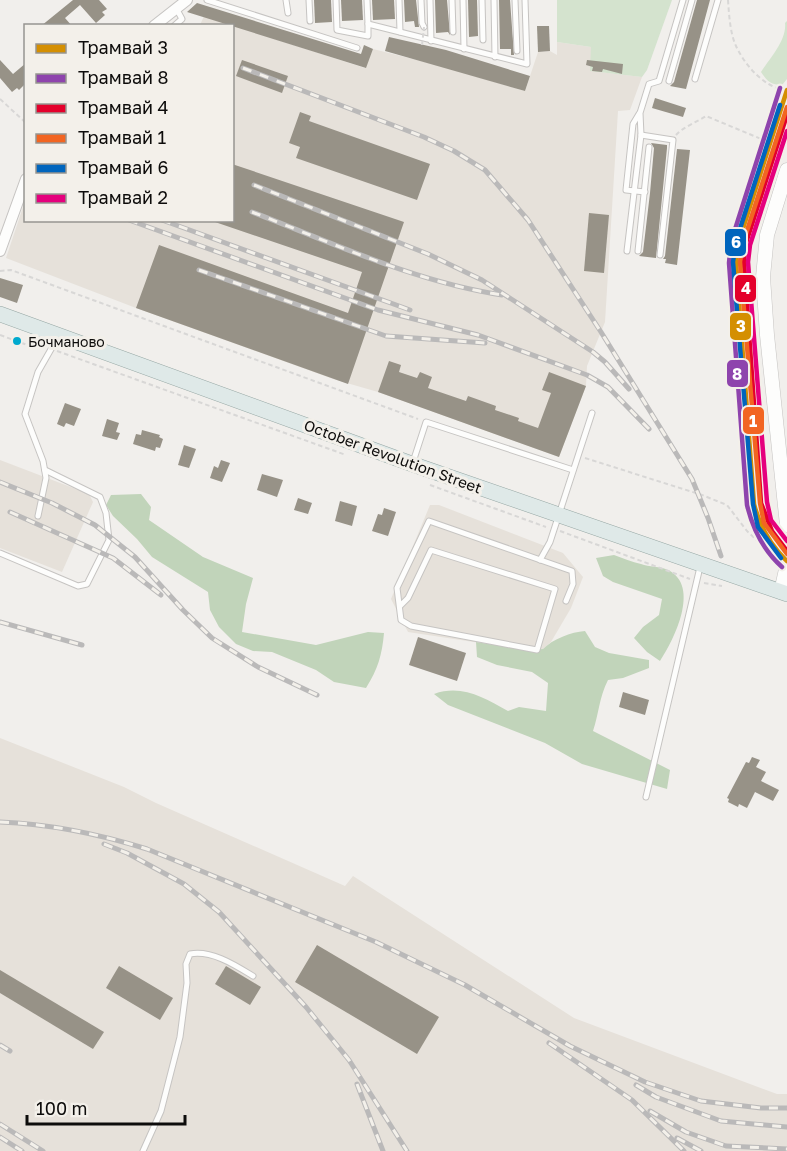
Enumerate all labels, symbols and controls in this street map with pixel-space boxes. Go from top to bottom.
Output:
legend [24,24,234,222]
text: Трамвай 3 [78,36,168,58]
text: Трамвай 8 [78,66,169,88]
text: Трамвай 4 [78,96,169,118]
text: Трамвай 1 [78,126,167,148]
text: Трамвай 6 [78,156,168,178]
text: Трамвай 2 [78,186,168,208]
line badge: 6 [724,228,747,257]
text: 6 [731,232,741,252]
line badge: 4 [734,274,757,303]
text: 4 [741,278,751,298]
line badge: 3 [729,312,752,341]
text: 3 [736,316,746,336]
place label: Бочманово [28,333,105,350]
marker: Бочманово [11,335,23,347]
line badge: 8 [726,359,749,388]
text: 8 [732,364,742,384]
line badge: 1 [742,406,765,435]
text: 1 [749,411,757,431]
street label: October Revolution Street [302,415,484,497]
scale bar [27,1088,184,1126]
text: 100 m [36,1097,87,1119]

